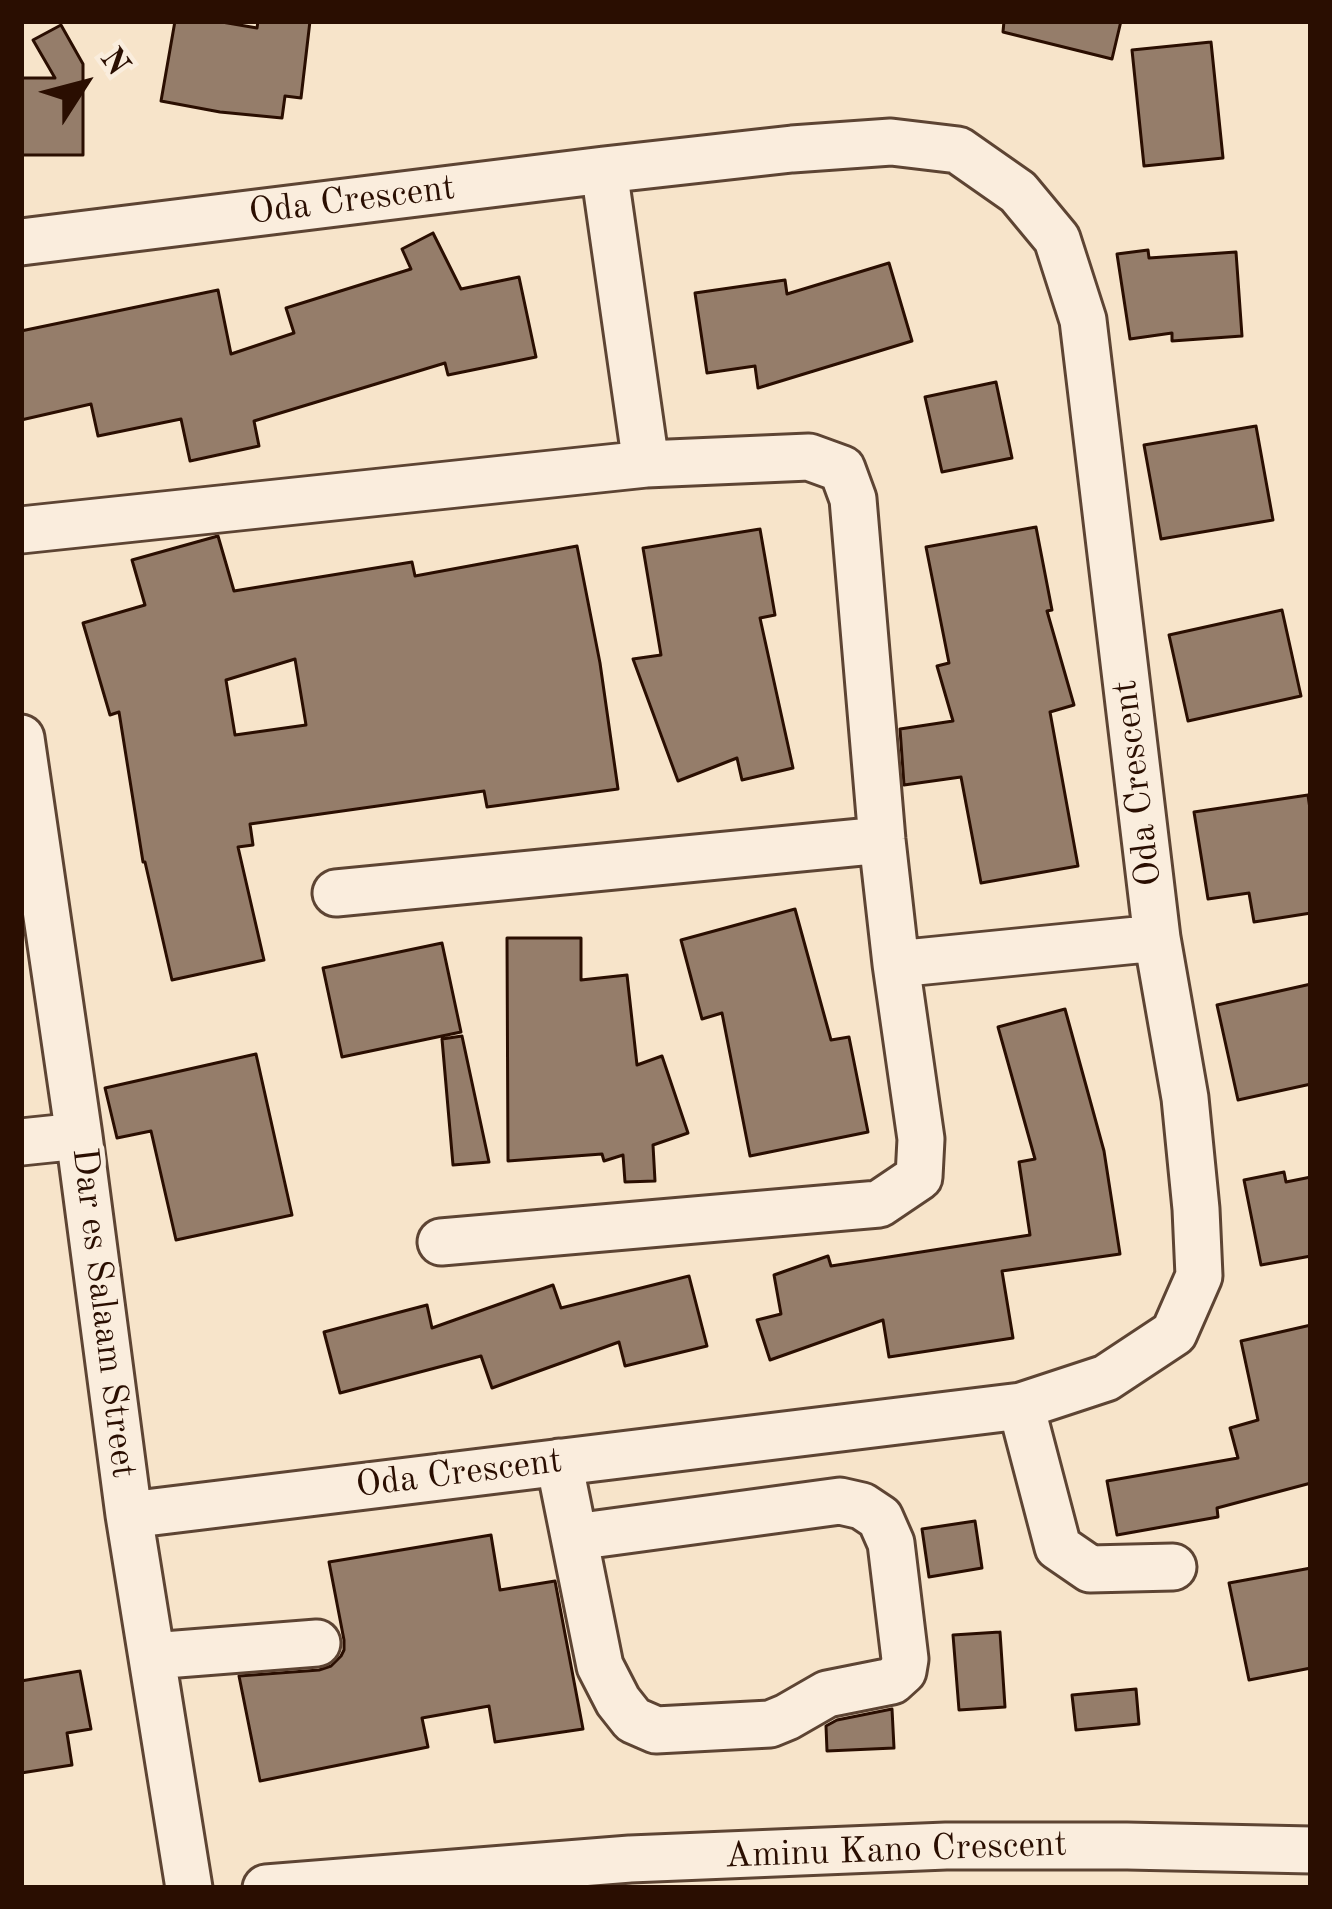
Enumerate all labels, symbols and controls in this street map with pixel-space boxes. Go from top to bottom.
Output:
north arrow [24,24,144,144]
text: N [93,43,134,82]
street label: Oda Crescent [247,167,457,235]
street label: Oda Crescent [1104,678,1172,888]
street label: Dar es Salaam Street [61,1145,145,1481]
street label: Oda Crescent [354,1440,564,1508]
street label: Aminu Kano Crescent [724,1823,1068,1879]

